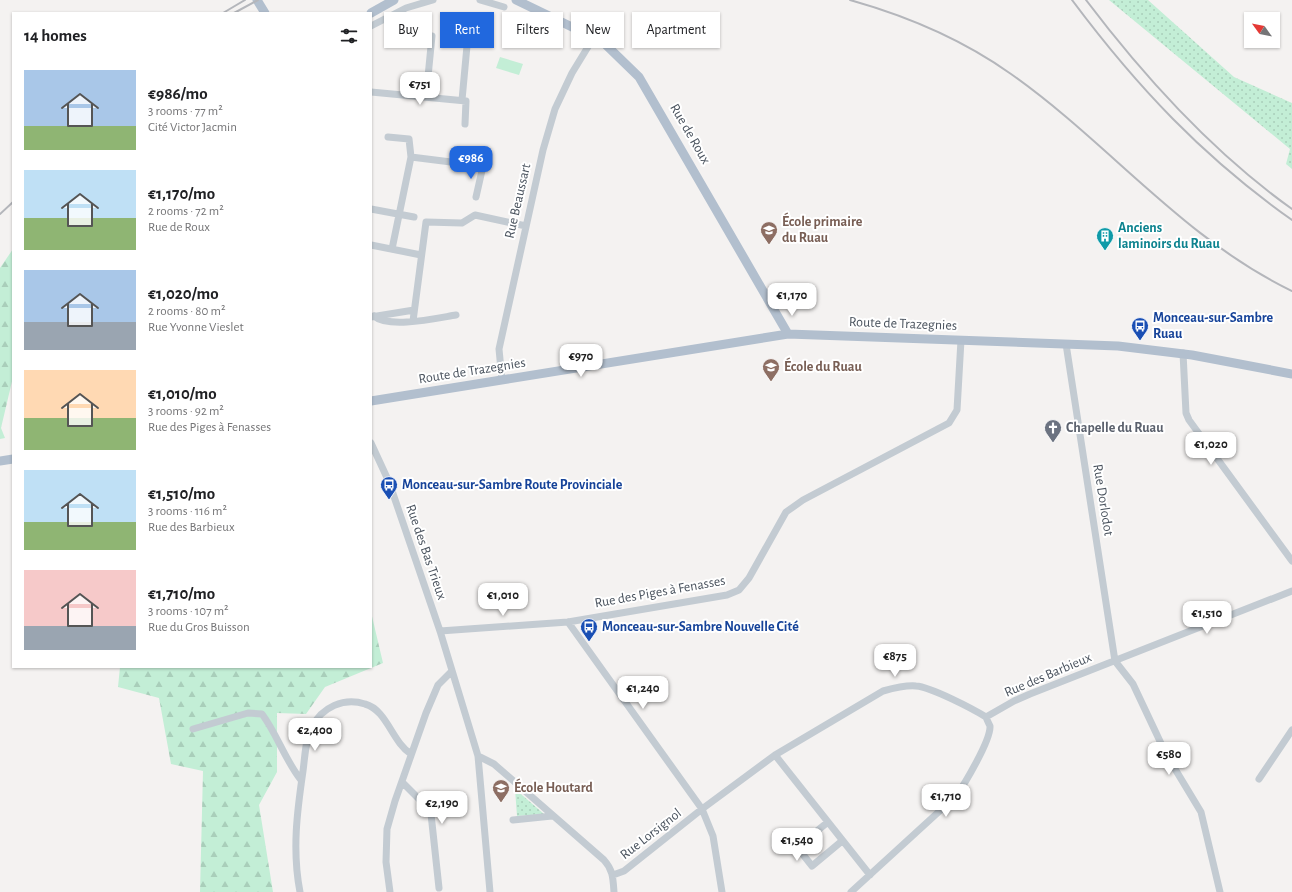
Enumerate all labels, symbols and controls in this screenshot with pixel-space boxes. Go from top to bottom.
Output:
chip: Buy [384,12,432,48]
chip: Rent [440,12,494,48]
chip: Filters [502,12,563,48]
chip: New [571,12,624,48]
chip: Apartment [632,12,720,48]
north arrow [1244,12,1280,48]
map controls [1244,12,1280,48]
icon: filters [338,25,360,47]
text: 14 homes [24,27,87,44]
pin: €751 [396,72,444,106]
text: €751 [409,78,431,91]
text: €986/mo [148,85,208,102]
icon: home [56,86,104,134]
street label: Rue de Roux [667,102,713,166]
text: 3 rooms · 77 m² [148,105,223,118]
text: Cité Victor Jacmin [148,121,237,134]
pin: €986 [447,146,495,180]
text: €986 [458,152,484,165]
street label: Rue Beaussart [503,162,534,240]
text: €1,170/mo [148,185,215,202]
icon: home [56,186,104,234]
text: 2 rooms · 72 m² [148,205,224,218]
place label: École primaire du Ruau [782,212,863,245]
school or university icon: École primaire du Ruau [759,220,779,245]
text: Rue de Roux [148,221,210,234]
place label: Anciens laminoirs du Ruau [1118,221,1220,251]
building icon: Anciens laminoirs du Ruau [1095,226,1115,251]
pin: €1,170 [759,283,825,317]
text: €1,020/mo [148,285,219,302]
icon: home [56,286,104,334]
text: €1,170 [777,289,807,302]
text: 2 rooms · 80 m² [148,305,225,318]
place label: Monceau-sur-Sambre Ruau [1153,311,1274,341]
street label: Route de Trazegnies [849,315,957,333]
bus stop icon: Monceau-sur-Sambre Ruau [1130,316,1150,341]
text: Rue Yvonne Vieslet [148,321,244,334]
pin: €970 [557,344,605,378]
text: €970 [569,350,593,363]
street label: Route de Trazegnies [418,356,526,386]
school or university icon: École du Ruau [761,357,781,382]
place label: École du Ruau [784,357,862,374]
text: €1,010/mo [148,385,217,402]
icon: home [56,386,104,434]
text: 3 rooms · 92 m² [148,405,224,418]
church icon: Chapelle du Ruau [1043,418,1063,443]
text: Rue des Piges à Fenasses [148,421,271,434]
place label: Chapelle du Ruau [1066,421,1164,435]
pin: €1,020 [1178,432,1244,466]
text: €1,020 [1194,438,1228,451]
street label: Rue Dorlodot [1090,463,1116,537]
bus stop icon: Monceau-sur-Sambre Route Provinciale [379,475,399,500]
place label: Monceau-sur-Sambre Route Provinciale [402,478,623,492]
text: €1,510/mo [148,485,215,502]
icon: home [56,486,104,534]
street label: Rue des Bas Trieux [403,503,449,601]
text: 3 rooms · 116 m² [148,505,227,518]
text: Rue des Barbieux [148,521,235,534]
street label: Rue des Piges à Fenasses [594,574,726,610]
pin: €1,010 [470,583,536,617]
text: €1,710/mo [148,585,215,602]
icon: home [56,586,104,634]
text: €1,010 [487,589,519,602]
pin: €1,510 [1174,601,1240,635]
text: 3 rooms · 107 m² [148,605,229,618]
text: €1,510 [1192,607,1222,620]
bus stop icon: Monceau-sur-Sambre Nouvelle Cité [579,617,599,642]
place label: Monceau-sur-Sambre Nouvelle Cité [602,620,799,634]
text: Rue du Gros Buisson [148,621,250,634]
pin: €875 [871,644,919,678]
text: €875 [883,650,907,663]
street label: Rue des Barbieux [1002,650,1094,700]
pin: €1,240 [610,676,676,710]
text: €1,240 [626,682,660,695]
pin: €2,400 [282,718,348,752]
text: €2,400 [297,724,333,737]
pin: €580 [1145,742,1193,776]
text: €580 [1157,748,1181,761]
school or university icon: École Houtard [491,778,511,803]
place label: École Houtard [514,778,594,795]
pin: €1,710 [913,784,979,818]
text: €1,710 [931,790,961,803]
pin: €2,190 [409,791,475,825]
text: €2,190 [426,797,458,810]
street label: Rue Lorsignol [618,806,684,862]
pin: €1,540 [764,828,830,862]
text: €1,540 [781,834,813,847]

